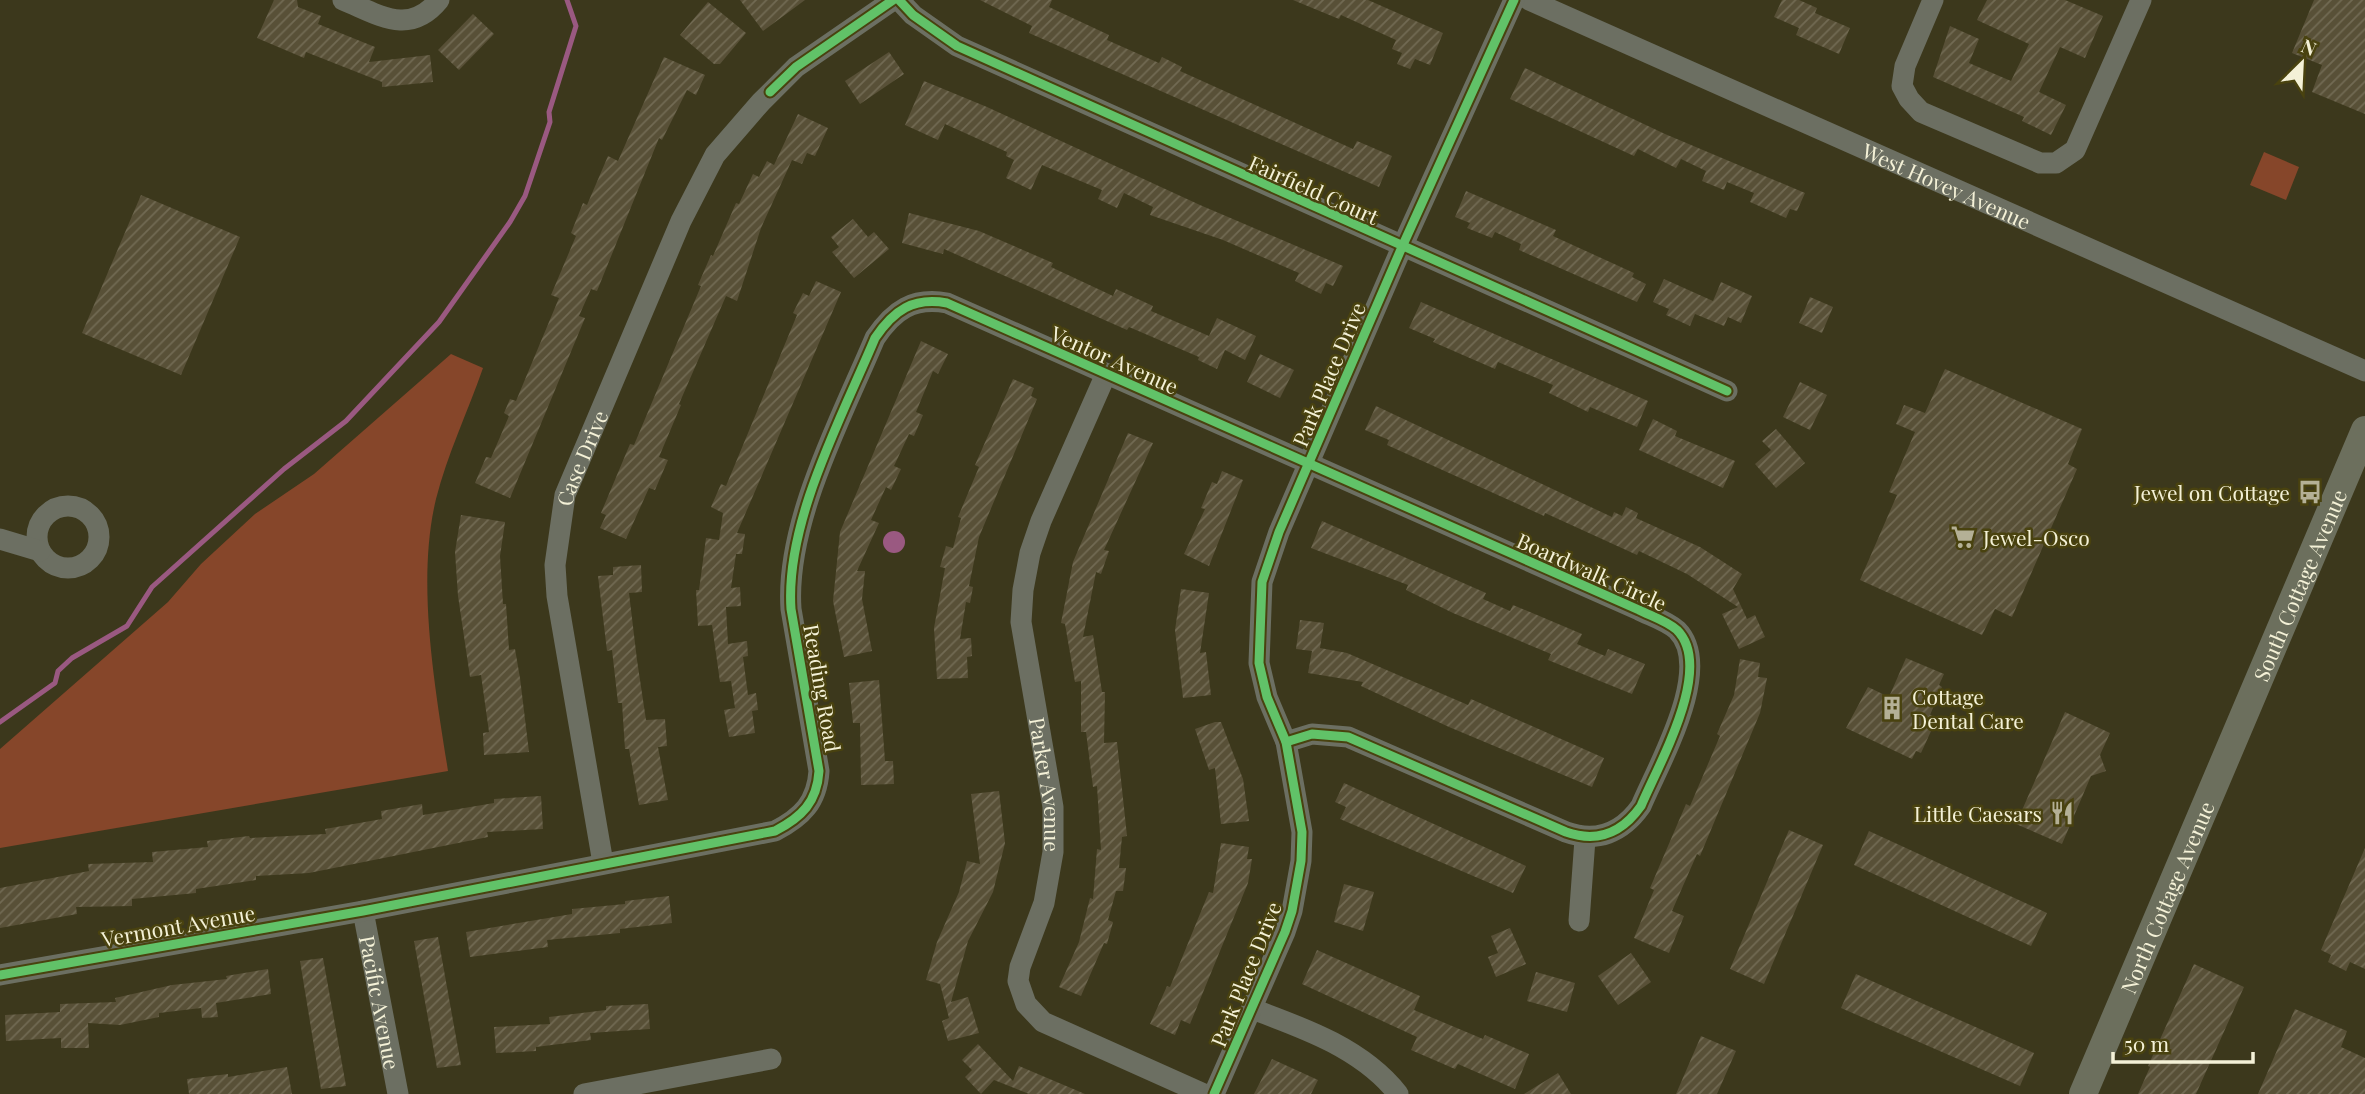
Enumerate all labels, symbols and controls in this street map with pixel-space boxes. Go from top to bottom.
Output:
north arrow [2267,28,2337,98]
text: N [2298,32,2321,61]
street label: West Hovey Avenue [1857,135,2035,235]
street label: Fairfield Court [1245,148,1384,230]
street label: Park Place Drive [1285,298,1371,450]
street label: Ventor Avenue [1046,318,1183,400]
street label: Case Drive [550,406,613,507]
place label: Jewel on Cottage [2133,478,2290,506]
bus stop icon: Jewel on Cottage [2296,478,2324,506]
street label: South Cottage Avenue [2246,485,2352,685]
supermarket icon: Jewel-Osco [1949,523,1977,551]
place label: Jewel-Osco [1982,523,2090,551]
street label: Boardwalk Circle [1513,525,1671,617]
street label: Reading Road [798,622,848,754]
place label: Cottage Dental Care [1912,682,2024,734]
building icon: Cottage Dental Care [1878,694,1906,722]
street label: Parker Avenue [1024,715,1067,852]
street label: North Cottage Avenue [2113,797,2220,997]
place label: Little Caesars [1914,799,2042,827]
restaurant icon: Little Caesars [2048,799,2076,827]
street label: Park Place Drive [1203,897,1287,1051]
street label: Vermont Avenue [98,898,257,952]
street label: Pacific Avenue [354,933,407,1072]
scale bar [2113,1020,2253,1064]
text: 50 m [2124,1029,2170,1057]

